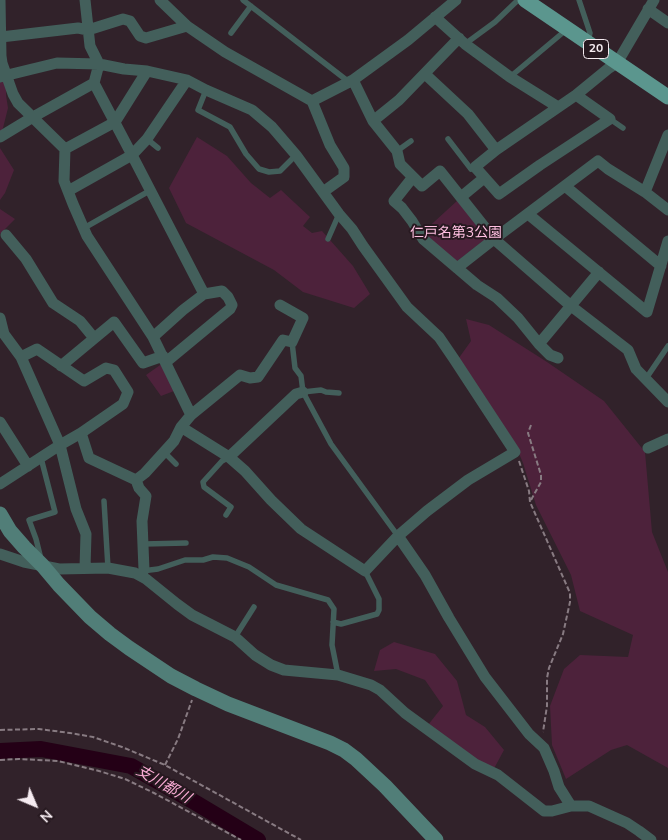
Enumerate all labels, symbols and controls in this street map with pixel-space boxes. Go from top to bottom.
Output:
road number: 20 [584,40,608,59]
park label: 仁戸名第3公園 [410,226,502,242]
water label: 支川都川 [133,762,193,808]
north arrow [10,780,60,830]
text: N [36,806,56,826]

